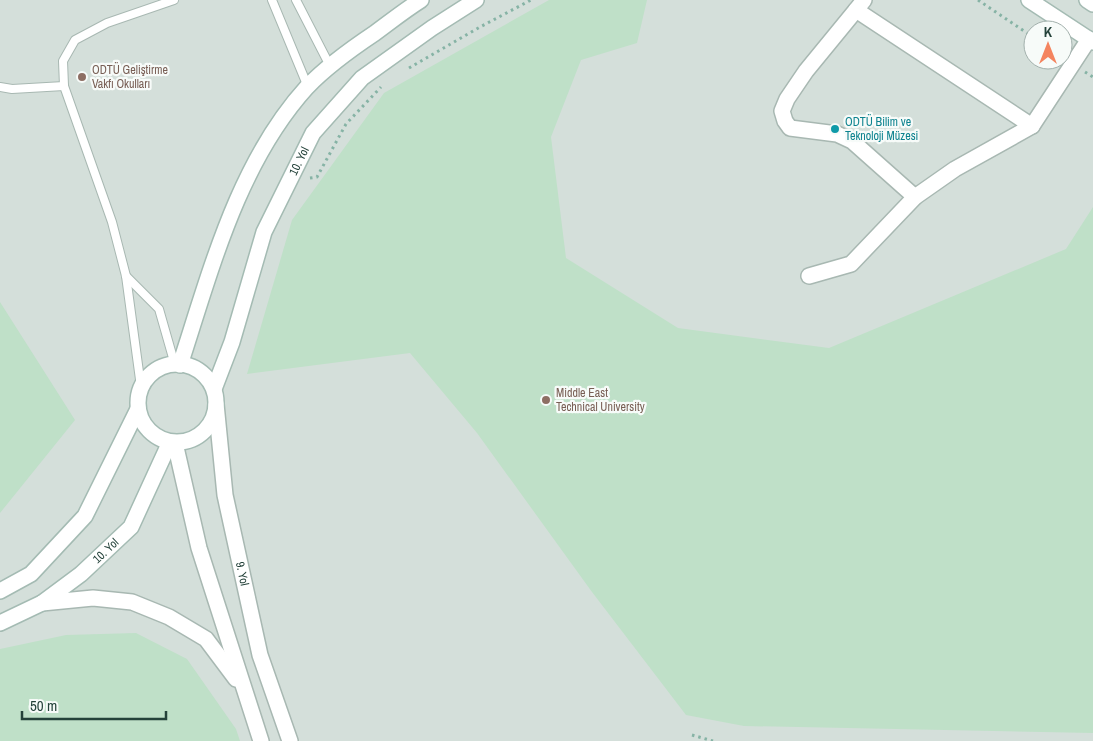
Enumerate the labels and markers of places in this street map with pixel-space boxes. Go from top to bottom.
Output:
place label: ODTÜ Geliştirme Vakfı Okulları [92,61,168,92]
marker: ODTÜ Geliştirme Vakfı Okulları [76,71,88,83]
place label: ODTÜ Bilim ve Teknoloji Müzesi [845,113,918,144]
marker: ODTÜ Bilim ve Teknoloji Müzesi [829,123,841,135]
place label: Middle East Technical University [556,385,645,415]
marker: Middle East Technical University [540,394,552,406]

